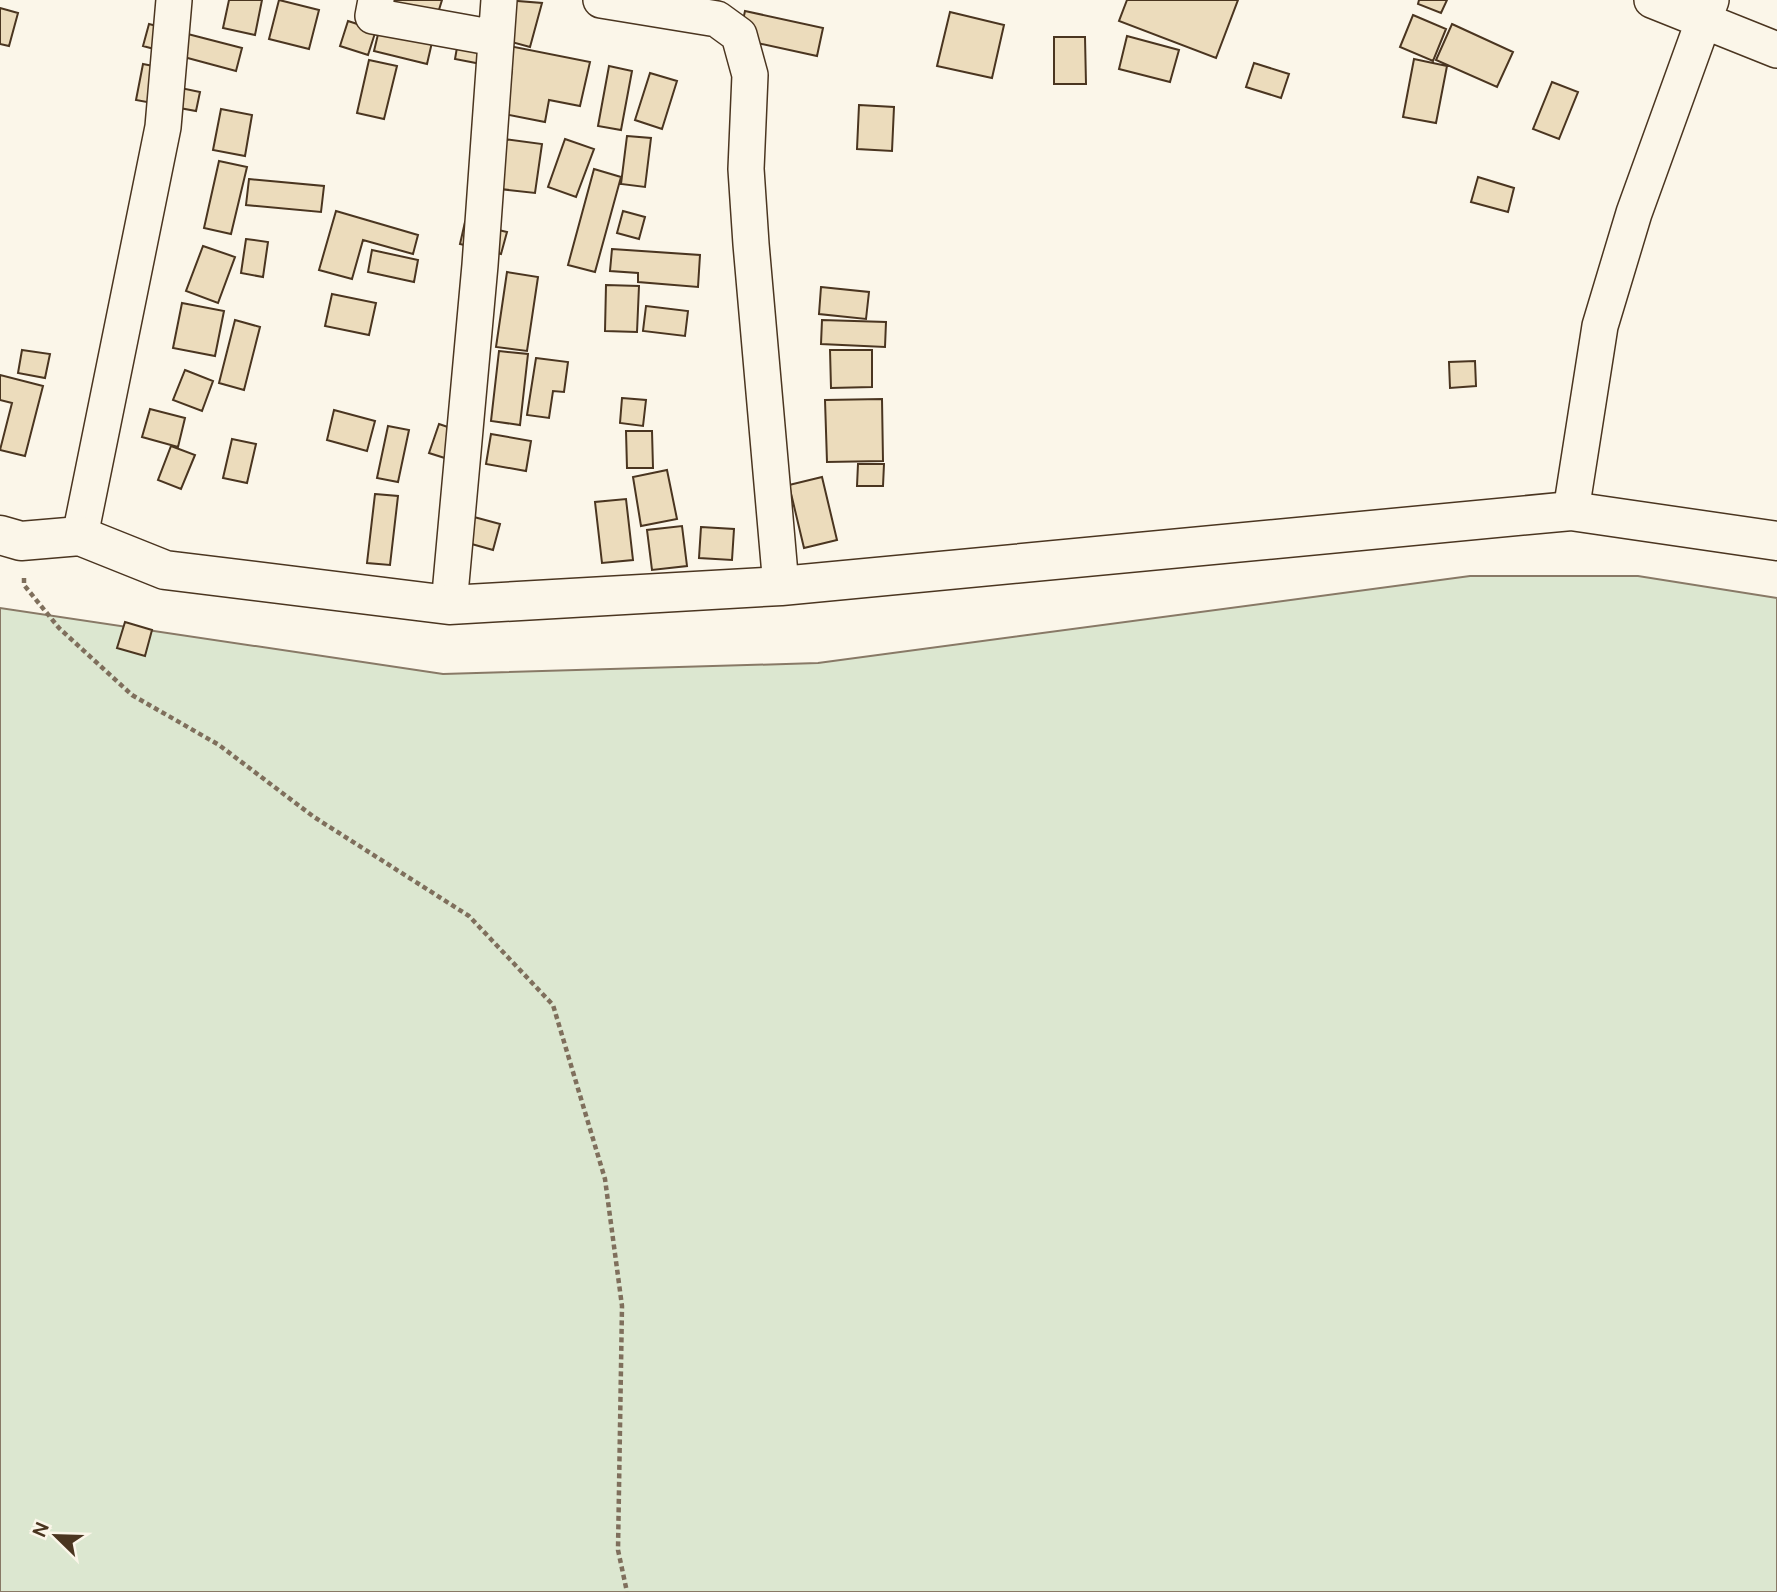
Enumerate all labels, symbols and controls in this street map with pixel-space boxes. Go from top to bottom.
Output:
north arrow [21,1501,91,1571]
text: N [27,1518,55,1541]

